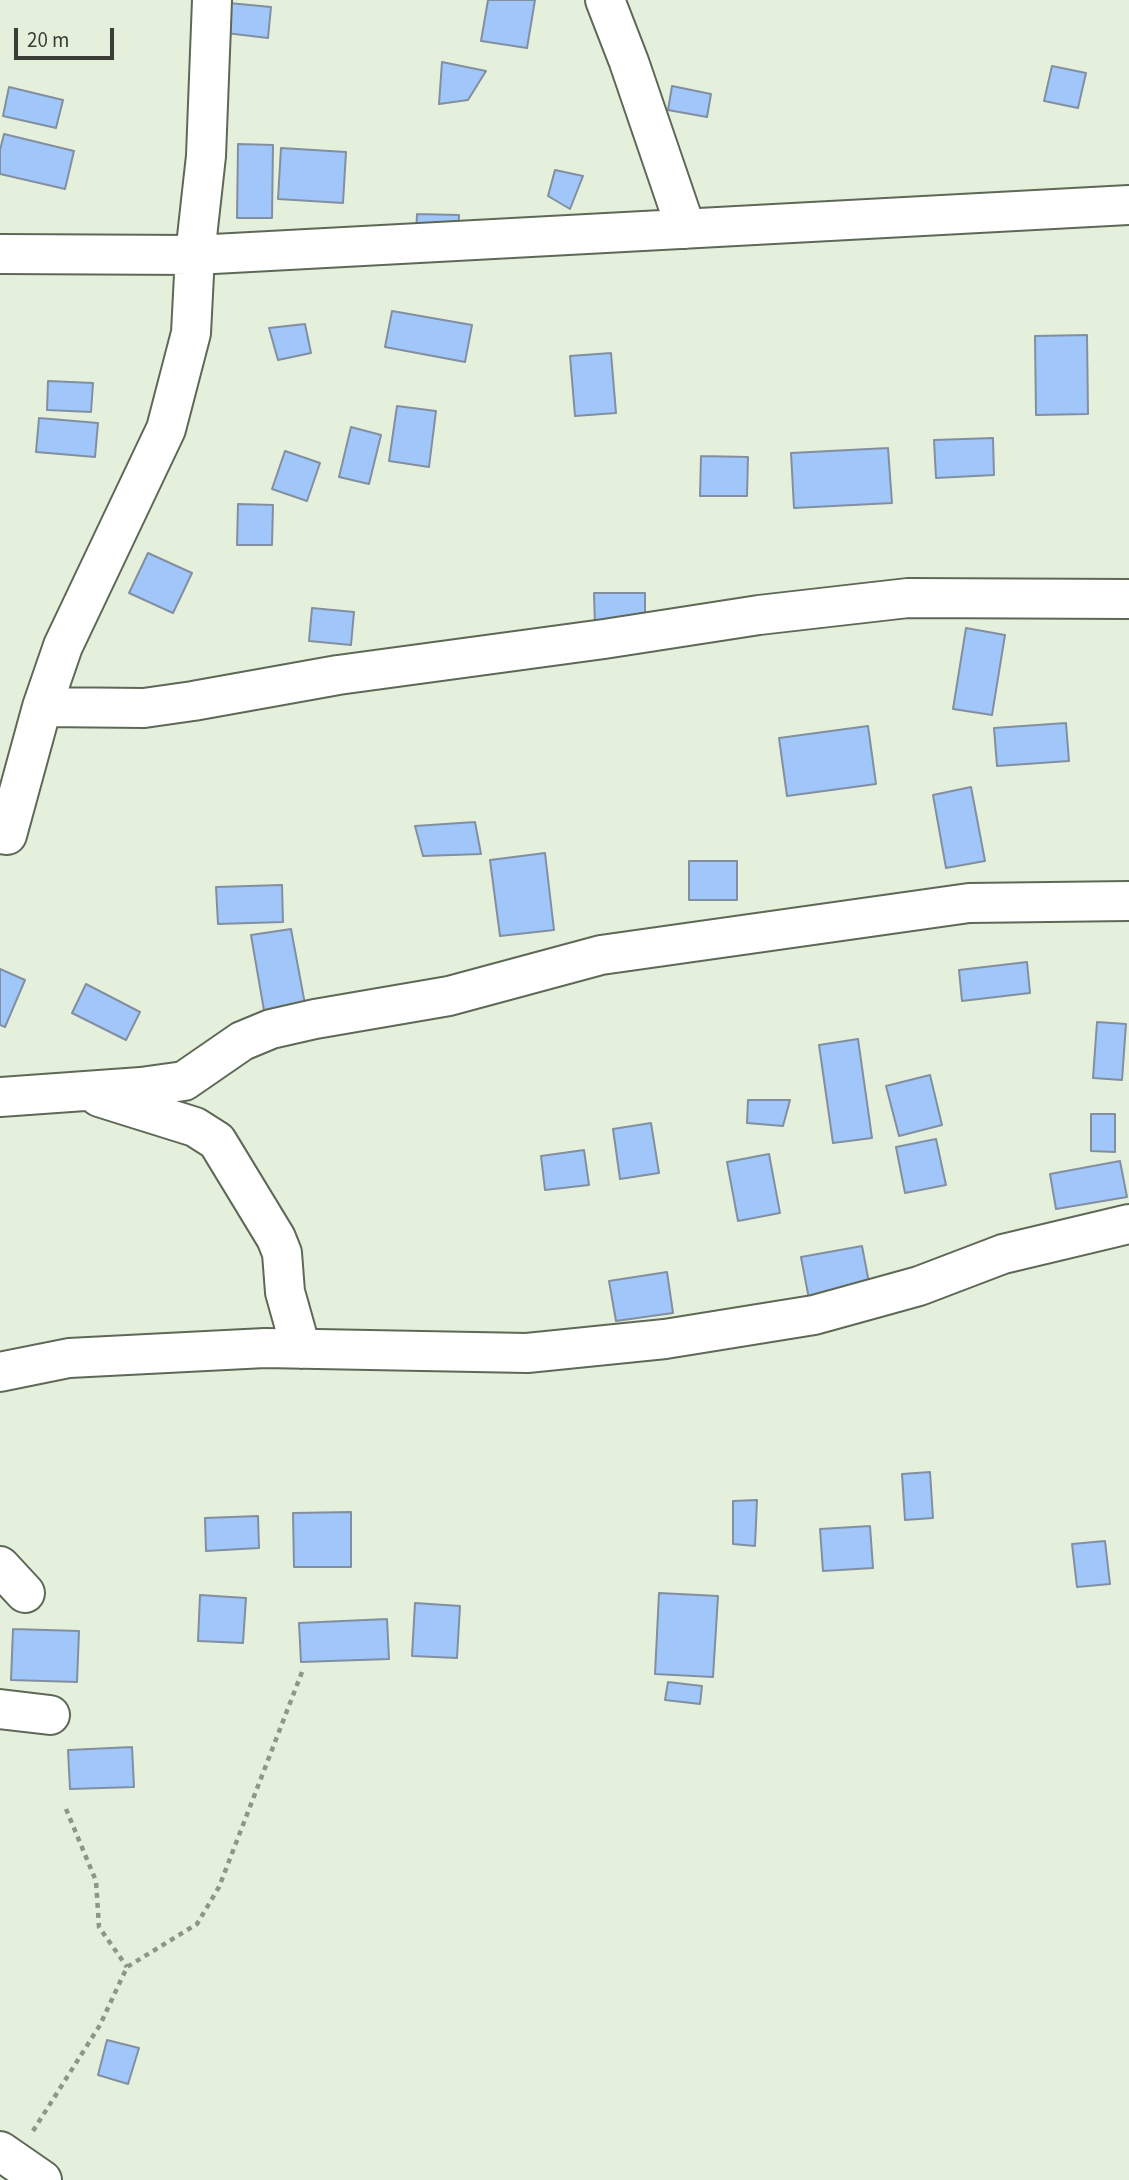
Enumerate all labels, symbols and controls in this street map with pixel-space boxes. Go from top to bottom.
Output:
scale bar [18,14,117,58]
text: 20 m [27,25,69,55]

